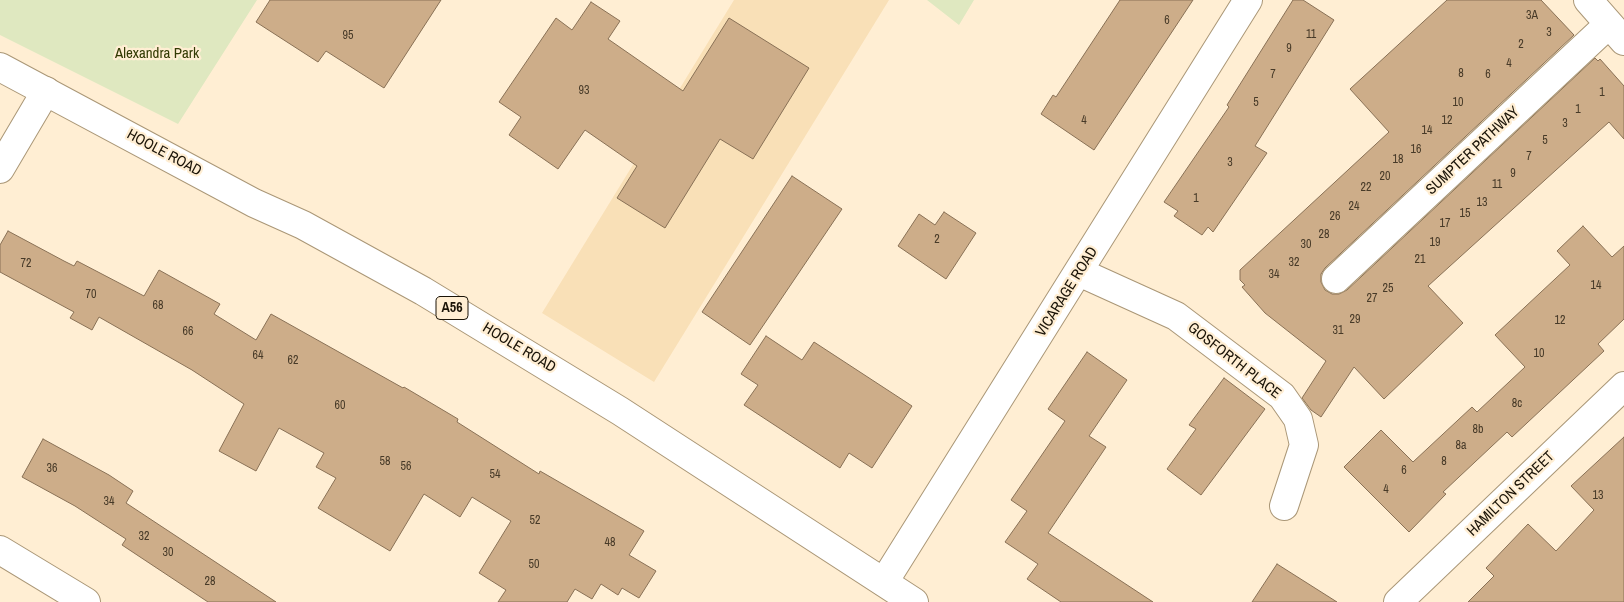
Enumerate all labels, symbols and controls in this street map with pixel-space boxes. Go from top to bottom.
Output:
house number: 3A [1526,9,1538,23]
house number: 6 [1164,14,1170,28]
house number: 3 [1546,26,1552,40]
house number: 11 [1306,28,1316,42]
house number: 95 [343,29,353,43]
house number: 2 [1518,38,1524,52]
house number: 9 [1286,42,1292,56]
park label: Alexandra Park [115,45,199,63]
house number: 4 [1506,57,1512,71]
house number: 8 [1458,67,1464,81]
house number: 7 [1270,68,1276,82]
house number: 6 [1485,68,1491,82]
house number: 93 [579,84,589,98]
house number: 1 [1599,86,1605,100]
house number: 5 [1253,96,1259,110]
house number: 10 [1453,96,1463,110]
street label: SUMPTER PATHWAY [1423,103,1523,199]
house number: 1 [1575,103,1581,117]
house number: 4 [1081,114,1087,128]
house number: 12 [1442,114,1452,128]
house number: 3 [1562,117,1568,131]
house number: 14 [1422,124,1432,138]
street label: HOOLE ROAD [124,126,204,180]
house number: 5 [1542,134,1548,148]
house number: 16 [1411,143,1421,157]
house number: 7 [1526,150,1532,164]
house number: 18 [1393,153,1403,167]
house number: 3 [1227,156,1233,170]
house number: 9 [1510,167,1516,181]
house number: 20 [1380,170,1390,184]
house number: 11 [1492,178,1502,192]
house number: 22 [1361,181,1371,195]
house number: 1 [1193,192,1199,206]
house number: 13 [1477,196,1487,210]
house number: 24 [1349,200,1359,214]
house number: 15 [1460,207,1470,221]
house number: 26 [1330,210,1340,224]
house number: 17 [1440,217,1450,231]
house number: 28 [1319,228,1329,242]
house number: 2 [934,233,940,247]
house number: 19 [1430,236,1440,250]
house number: 30 [1301,238,1311,252]
street label: VICARAGE ROAD [1032,244,1102,340]
house number: 21 [1415,253,1425,267]
house number: 32 [1289,256,1299,270]
house number: 72 [21,257,31,271]
house number: 34 [1269,268,1279,282]
house number: 14 [1591,279,1601,293]
house number: 25 [1383,282,1393,296]
house number: 70 [86,288,96,302]
house number: 27 [1367,292,1377,306]
road number: A56 [436,296,468,320]
house number: 68 [153,299,163,313]
house number: 29 [1350,313,1360,327]
house number: 12 [1555,314,1565,328]
street label: HOOLE ROAD [479,319,559,377]
street label: GOSFORTH PLACE [1184,319,1284,403]
house number: 31 [1333,324,1343,338]
house number: 66 [183,325,193,339]
house number: 10 [1534,347,1544,361]
house number: 64 [253,349,263,363]
house number: 62 [288,354,298,368]
house number: 8c [1512,397,1522,411]
house number: 60 [335,399,345,413]
house number: 8b [1473,423,1483,437]
house number: 8a [1456,439,1466,453]
street label: HAMILTON STREET [1464,448,1558,540]
house number: 58 [380,455,390,469]
house number: 8 [1441,455,1447,469]
house number: 56 [401,460,411,474]
house number: 36 [47,462,57,476]
house number: 6 [1401,464,1407,478]
house number: 54 [490,468,500,482]
house number: 4 [1383,483,1389,497]
house number: 13 [1593,489,1603,503]
house number: 34 [104,495,114,509]
house number: 52 [530,514,540,528]
house number: 32 [139,530,149,544]
house number: 48 [605,536,615,550]
house number: 30 [163,546,173,560]
house number: 50 [529,558,539,572]
house number: 28 [205,575,215,589]

